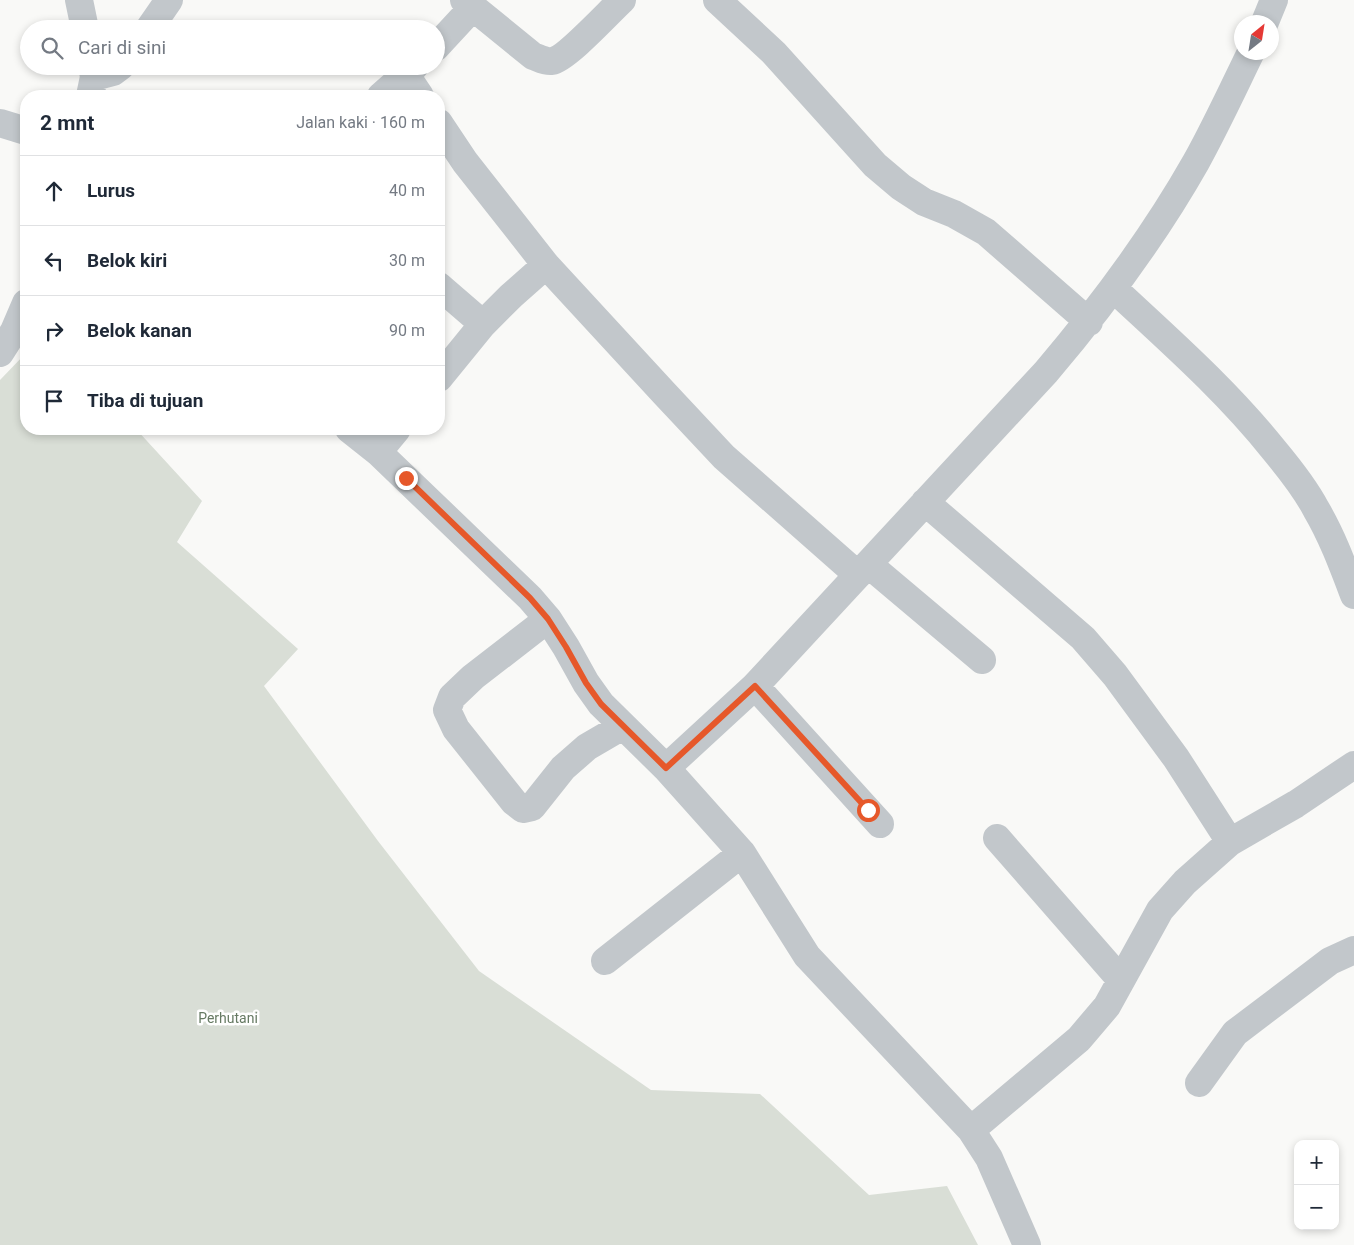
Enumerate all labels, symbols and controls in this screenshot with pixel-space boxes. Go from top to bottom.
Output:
north arrow [1234,15,1279,60]
search box [20,20,445,75]
icon: search [38,34,66,62]
text: Cari di sini [78,36,166,59]
text: 2 mnt [40,111,94,135]
text: Jalan kaki · 160 m [296,113,425,132]
icon: ahead [40,177,68,205]
text: Lurus [87,179,135,202]
text: 40 m [389,181,425,200]
icon: left [40,247,68,275]
text: Belok kiri [87,249,167,272]
text: 30 m [389,251,425,270]
icon: right [40,317,68,345]
text: Belok kanan [87,319,192,342]
text: 90 m [389,321,425,340]
icon: arrive [40,387,68,415]
text: Tiba di tujuan [87,389,203,412]
route end [395,467,418,490]
route start [857,799,880,822]
park label: Perhutani [198,1010,258,1026]
map controls [1294,1140,1339,1230]
button: + [1294,1140,1339,1185]
button: − [1294,1185,1339,1230]

